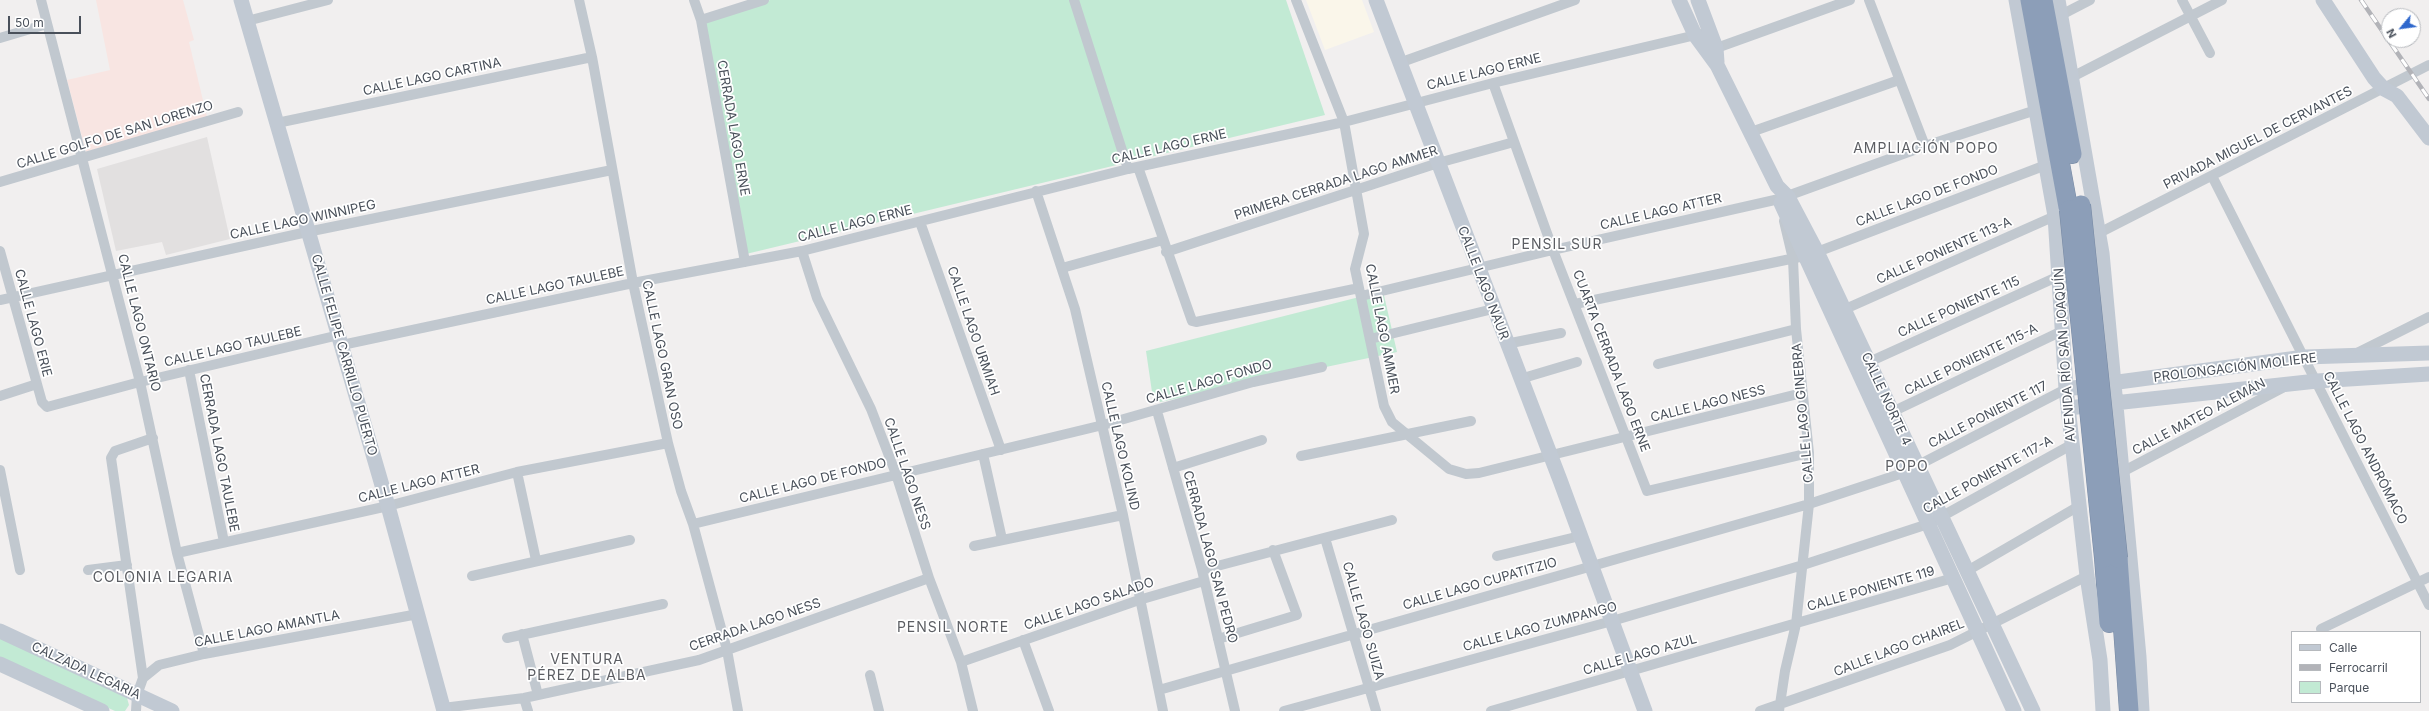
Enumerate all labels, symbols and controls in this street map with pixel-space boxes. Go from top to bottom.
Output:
scale bar [10,8,83,34]
north arrow [2381,8,2421,48]
text: 50 m [15,15,44,30]
text: N [2383,26,2400,40]
street label: CALLE LAGO ERNE [1425,50,1543,94]
street label: CALLE LAGO CARTINA [362,55,502,99]
street label: CERRADA LAGO ERNE [713,59,753,197]
street label: PRIVADA MIGUEL DE CERVANTES [2161,83,2355,193]
street label: CALLE GOLFO DE SAN LORENZO [15,98,215,172]
street label: CALLE LAGO ERNE [1110,126,1228,168]
district label: AMPLIACIÓN POPO [1853,141,1999,157]
street label: PRIMERA CERRADA LAGO AMMER [1232,143,1440,223]
street label: CALLE LAGO DE FONDO [1854,162,2000,230]
street label: CALLE LAGO ATTER [1599,190,1723,234]
street label: CALLE LAGO WINNIPEG [229,197,377,243]
street label: CALLE LAGO ERNE [796,202,914,246]
street label: CALLE PONIENTE 113-A [1874,214,2014,288]
street label: CALLE LAGO NAUR [1454,224,1512,342]
district label: PENSIL SUR [1512,237,1602,253]
street label: CALLE FELIPE CARRILLO PUERTO [308,252,380,458]
street label: CALLE LAGO ONTARIO [114,253,164,393]
street label: CALLE LAGO AMMER [1362,263,1402,395]
street label: CALLE LAGO TAULEBE [485,264,625,308]
street label: CALLE LAGO URMIAH [944,264,1002,398]
street label: CALLE LAGO ERIE [11,267,55,379]
street label: CUARTA CERRADA LAGO ERNE [1569,268,1653,454]
street label: AVENIDA RÍO SAN JOAQUÍN [2051,268,2079,442]
street label: CALLE PONIENTE 115 [1896,273,2022,341]
street label: CALLE LAGO GRAN OSO [639,279,685,431]
street label: CALLE PONIENTE 115-A [1902,321,2040,399]
street label: CALLE LAGO TAULEBE [163,324,303,370]
street label: CALLE LAGO GINEBRA [1789,342,1817,484]
street label: CALLE NORTE 4 [1858,350,1914,448]
street label: PROLONGACIÓN MOLIERE [2153,350,2317,386]
street label: CALLE LAGO FONDO [1144,357,1274,407]
street label: CALLE LAGO ANDRÓMACO [2320,369,2410,527]
street label: CERRADA LAGO TAULEBE [196,373,242,533]
street label: CALLE MATEO ALEMÁN [2130,375,2268,459]
street label: CALLE PONIENTE 117 [1926,378,2050,452]
street label: CALLE LAGO KOLIND [1098,380,1142,512]
street label: CALLE LAGO NESS [1649,382,1767,426]
street label: CALLE LAGO NESS [880,416,934,532]
street label: CALLE PONIENTE 117-A [1920,433,2056,517]
street label: CALLE LAGO DE FONDO [738,455,888,507]
district label: POPO [1885,459,1929,475]
street label: CALLE LAGO ATTER [357,461,481,507]
street label: CERRADA LAGO SAN PEDRO [1179,469,1241,645]
street label: CALLE LAGO CUPATITZIO [1401,554,1559,614]
street label: CALLE LAGO SUIZA [1339,560,1387,682]
street label: CALLE PONIENTE 119 [1805,563,1937,615]
district label: COLONIA LEGARIA [93,570,233,586]
street label: CALLE LAGO SALADO [1022,574,1156,634]
street label: CERRADA LAGO NESS [687,595,823,655]
street label: CALLE LAGO ZUMPANGO [1461,599,1619,655]
street label: CALLE LAGO AMANTLA [193,607,341,651]
street label: CALLE LAGO CHAIREL [1831,616,1967,680]
district label: PENSIL NORTE [897,620,1009,636]
street label: CALLE LAGO AZUL [1581,631,1699,679]
legend [2291,631,2421,703]
street label: CALZADA LEGARIA [29,639,143,703]
text: Calle [2329,640,2357,655]
district label: VENTURA PÉREZ DE ALBA [527,652,647,684]
text: Ferrocarril [2329,660,2388,675]
text: Parque [2329,680,2369,695]

